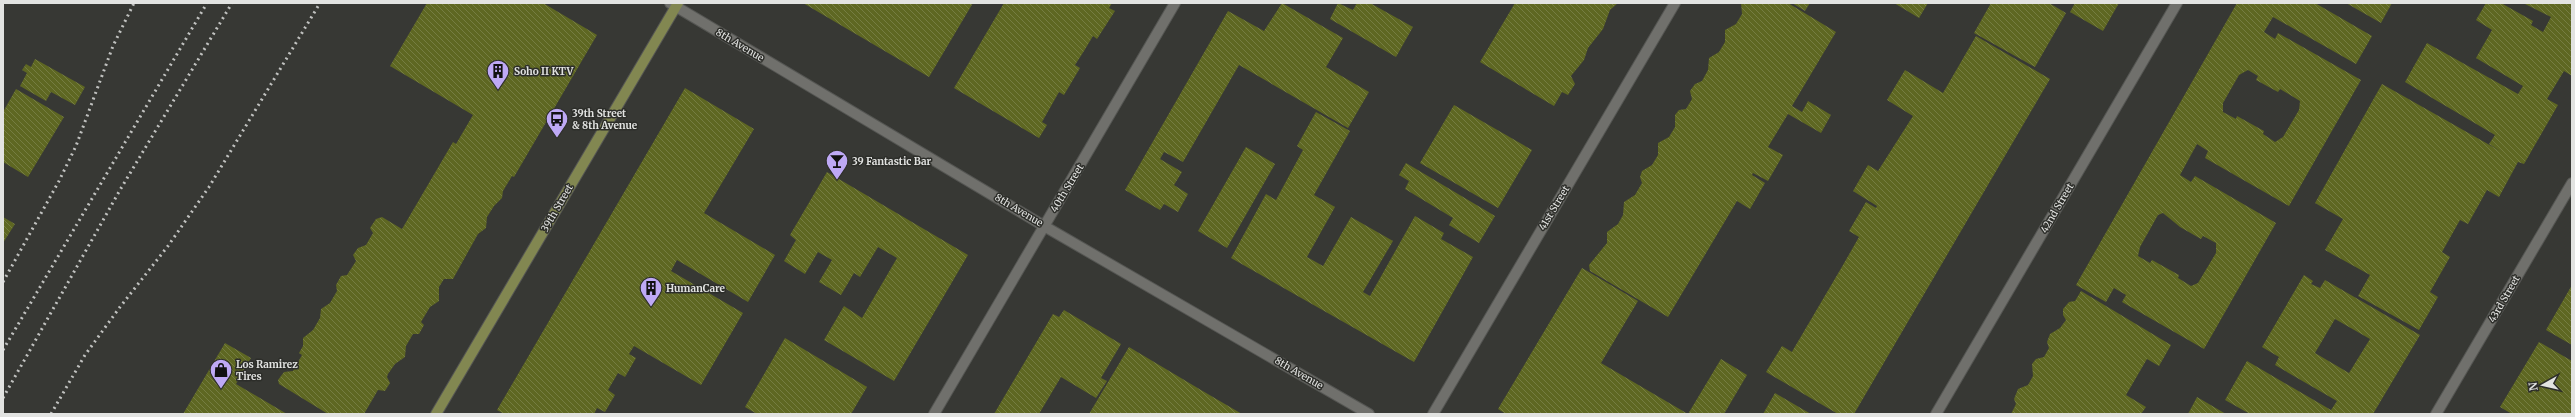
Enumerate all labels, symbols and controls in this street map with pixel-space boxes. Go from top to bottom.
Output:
street label: 8th Avenue [714,26,766,64]
building icon: Soho II KTV [485,58,511,91]
place label: Soho II KTV [514,65,574,78]
bus stop icon: 39th Street & 8th Avenue [544,106,570,139]
place label: 39th Street & 8th Avenue [572,107,638,132]
bar icon: 39 Fantastic Bar [824,148,850,181]
place label: 39 Fantastic Bar [852,155,932,168]
street label: 40th Street [1048,161,1087,214]
street label: 42nd Street [2038,181,2076,235]
street label: 39th Street [538,182,576,234]
street label: 41st Street [1536,183,1572,233]
street label: 8th Avenue [993,191,1045,229]
street label: 43rd Street [2485,273,2523,325]
building icon: HumanCare [638,275,664,308]
place label: HumanCare [666,282,726,295]
street label: 8th Avenue [1272,354,1326,392]
shop icon: Los Ramirez Tires [208,357,234,390]
place label: Los Ramirez Tires [236,358,298,383]
north arrow [2523,365,2563,405]
text: N [2526,381,2541,392]

